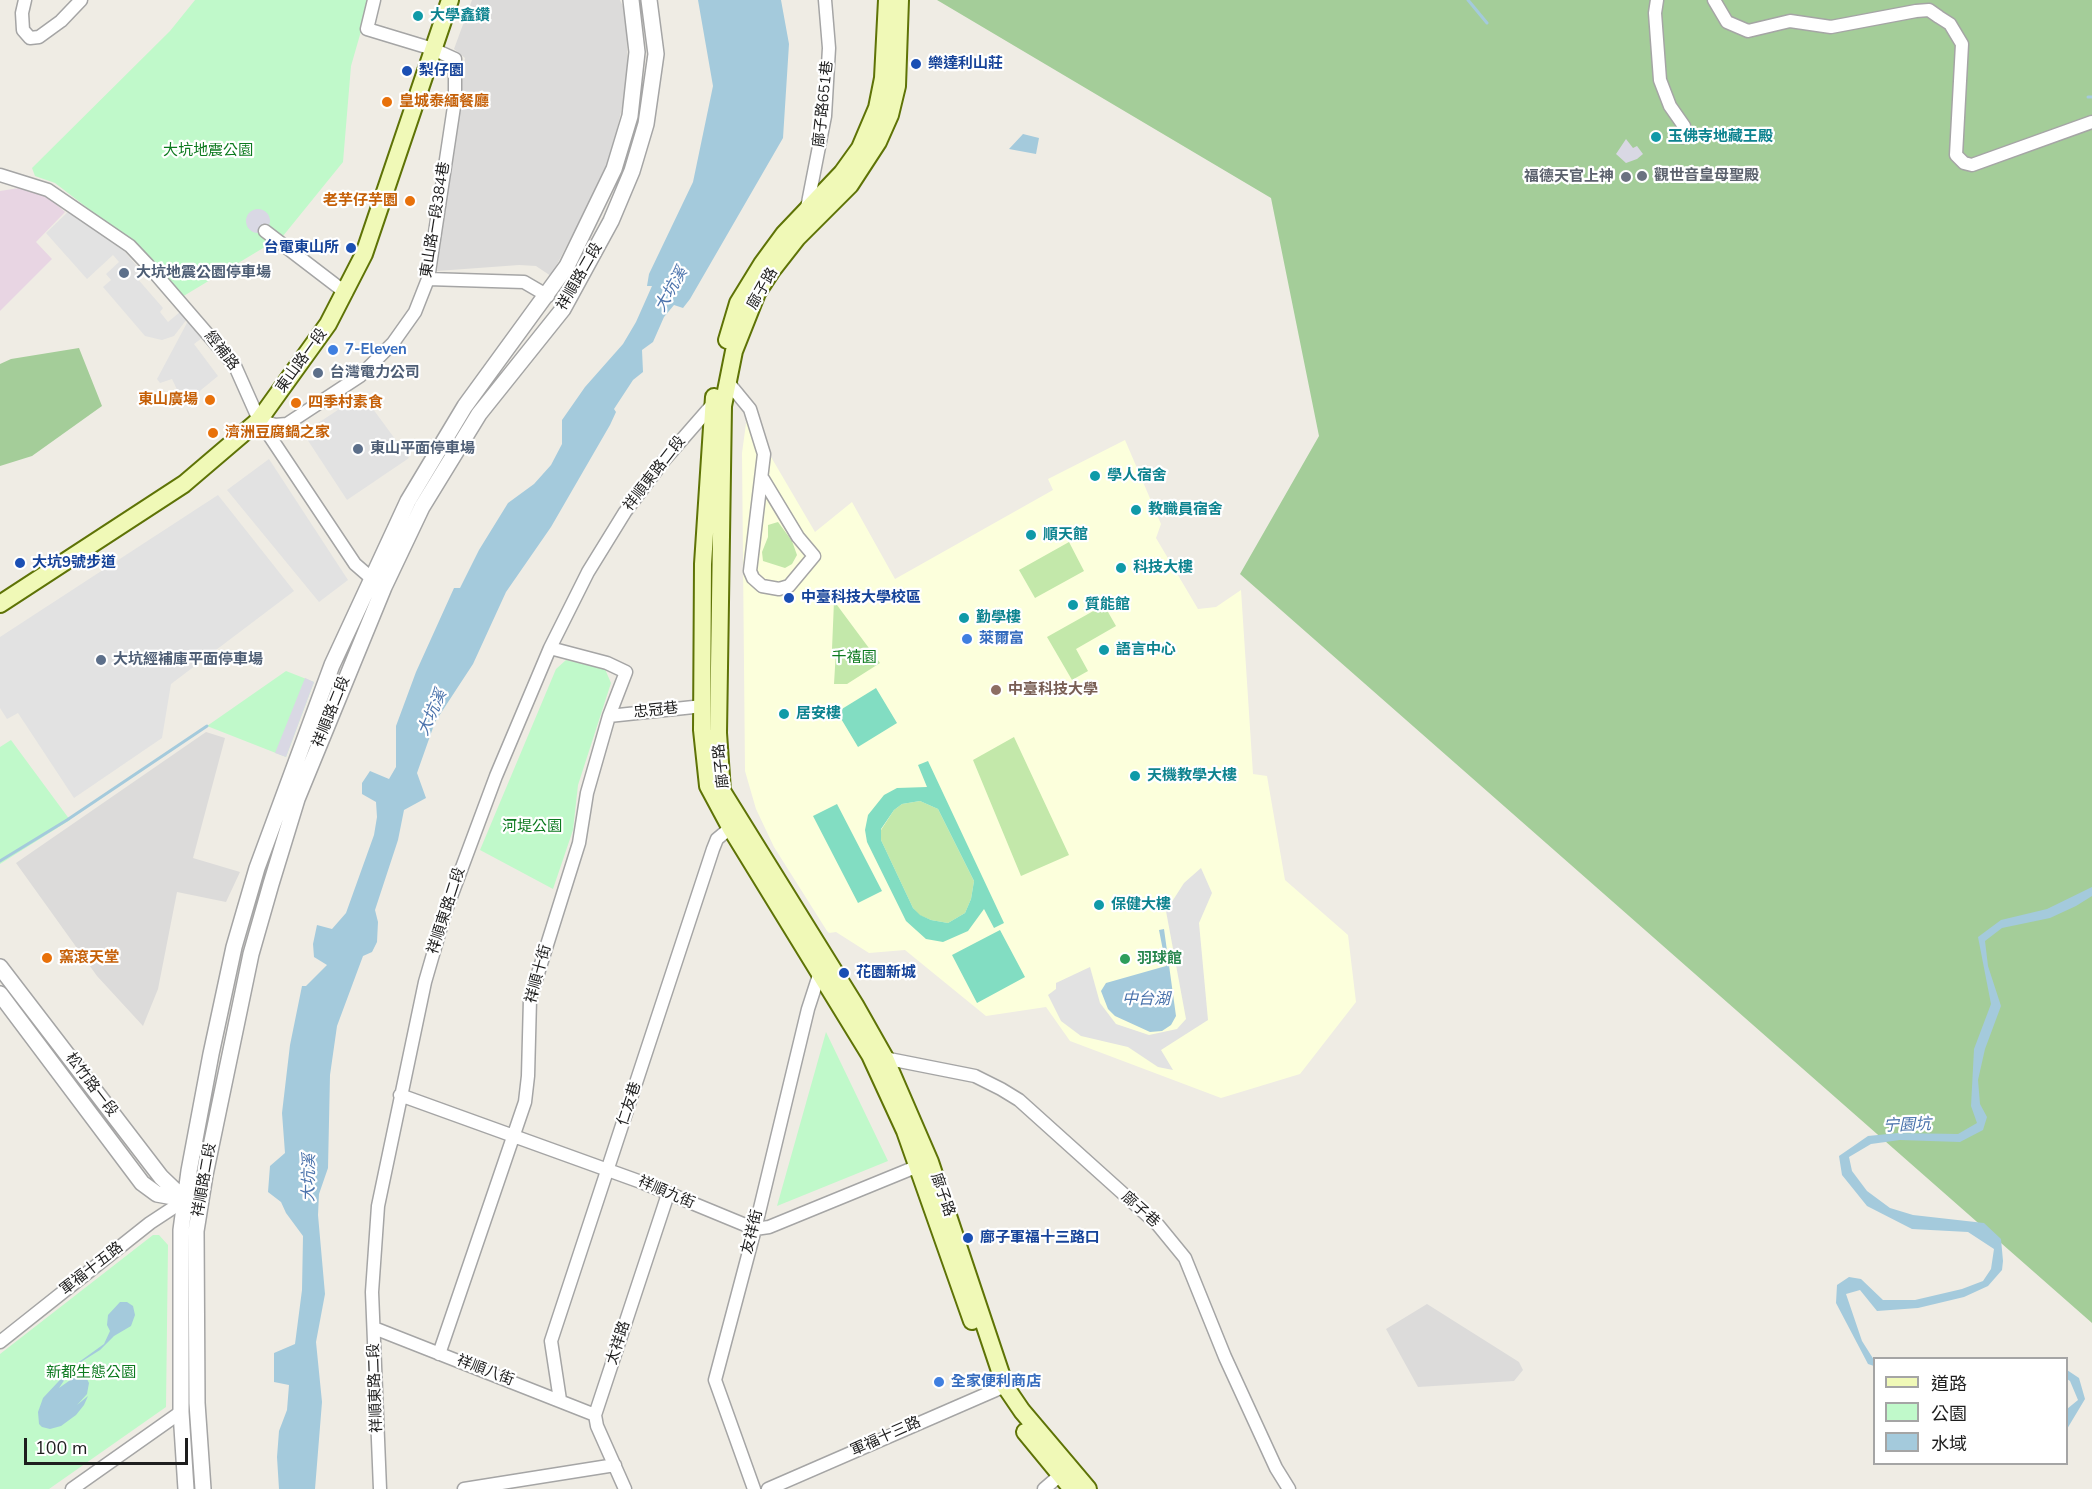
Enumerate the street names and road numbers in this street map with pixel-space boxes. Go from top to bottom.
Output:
street label: 廍子路651巷 [811,60,837,148]
street label: 東山路一段384巷 [418,161,454,279]
street label: 祥順路二段 [553,240,607,314]
street label: 廍子路 [744,265,782,313]
street label: 東山路一段 [273,325,331,397]
street label: 經補路 [200,328,242,374]
street label: 祥順東路二段 [620,433,690,515]
street label: 祥順路二段 [310,674,354,750]
street label: 忠冠巷 [633,700,679,722]
street label: 廍子路 [711,743,733,789]
street label: 祥順東路二段 [425,865,469,957]
street label: 祥順十街 [523,943,555,1005]
street label: 松竹路一段 [61,1050,121,1120]
street label: 仁友巷 [614,1080,646,1128]
street label: 祥順路二段 [190,1142,220,1218]
street label: 廍子路 [926,1171,958,1219]
street label: 祥順九街 [635,1173,697,1213]
street label: 廍子巷 [1117,1188,1163,1232]
street label: 友祥街 [739,1208,767,1256]
street label: 軍福十五路 [57,1239,127,1299]
street label: 太祥路 [603,1319,635,1367]
street label: 祥順東路二段 [365,1343,387,1433]
street label: 祥順八街 [454,1352,516,1390]
street label: 軍福十三路 [848,1414,924,1460]

